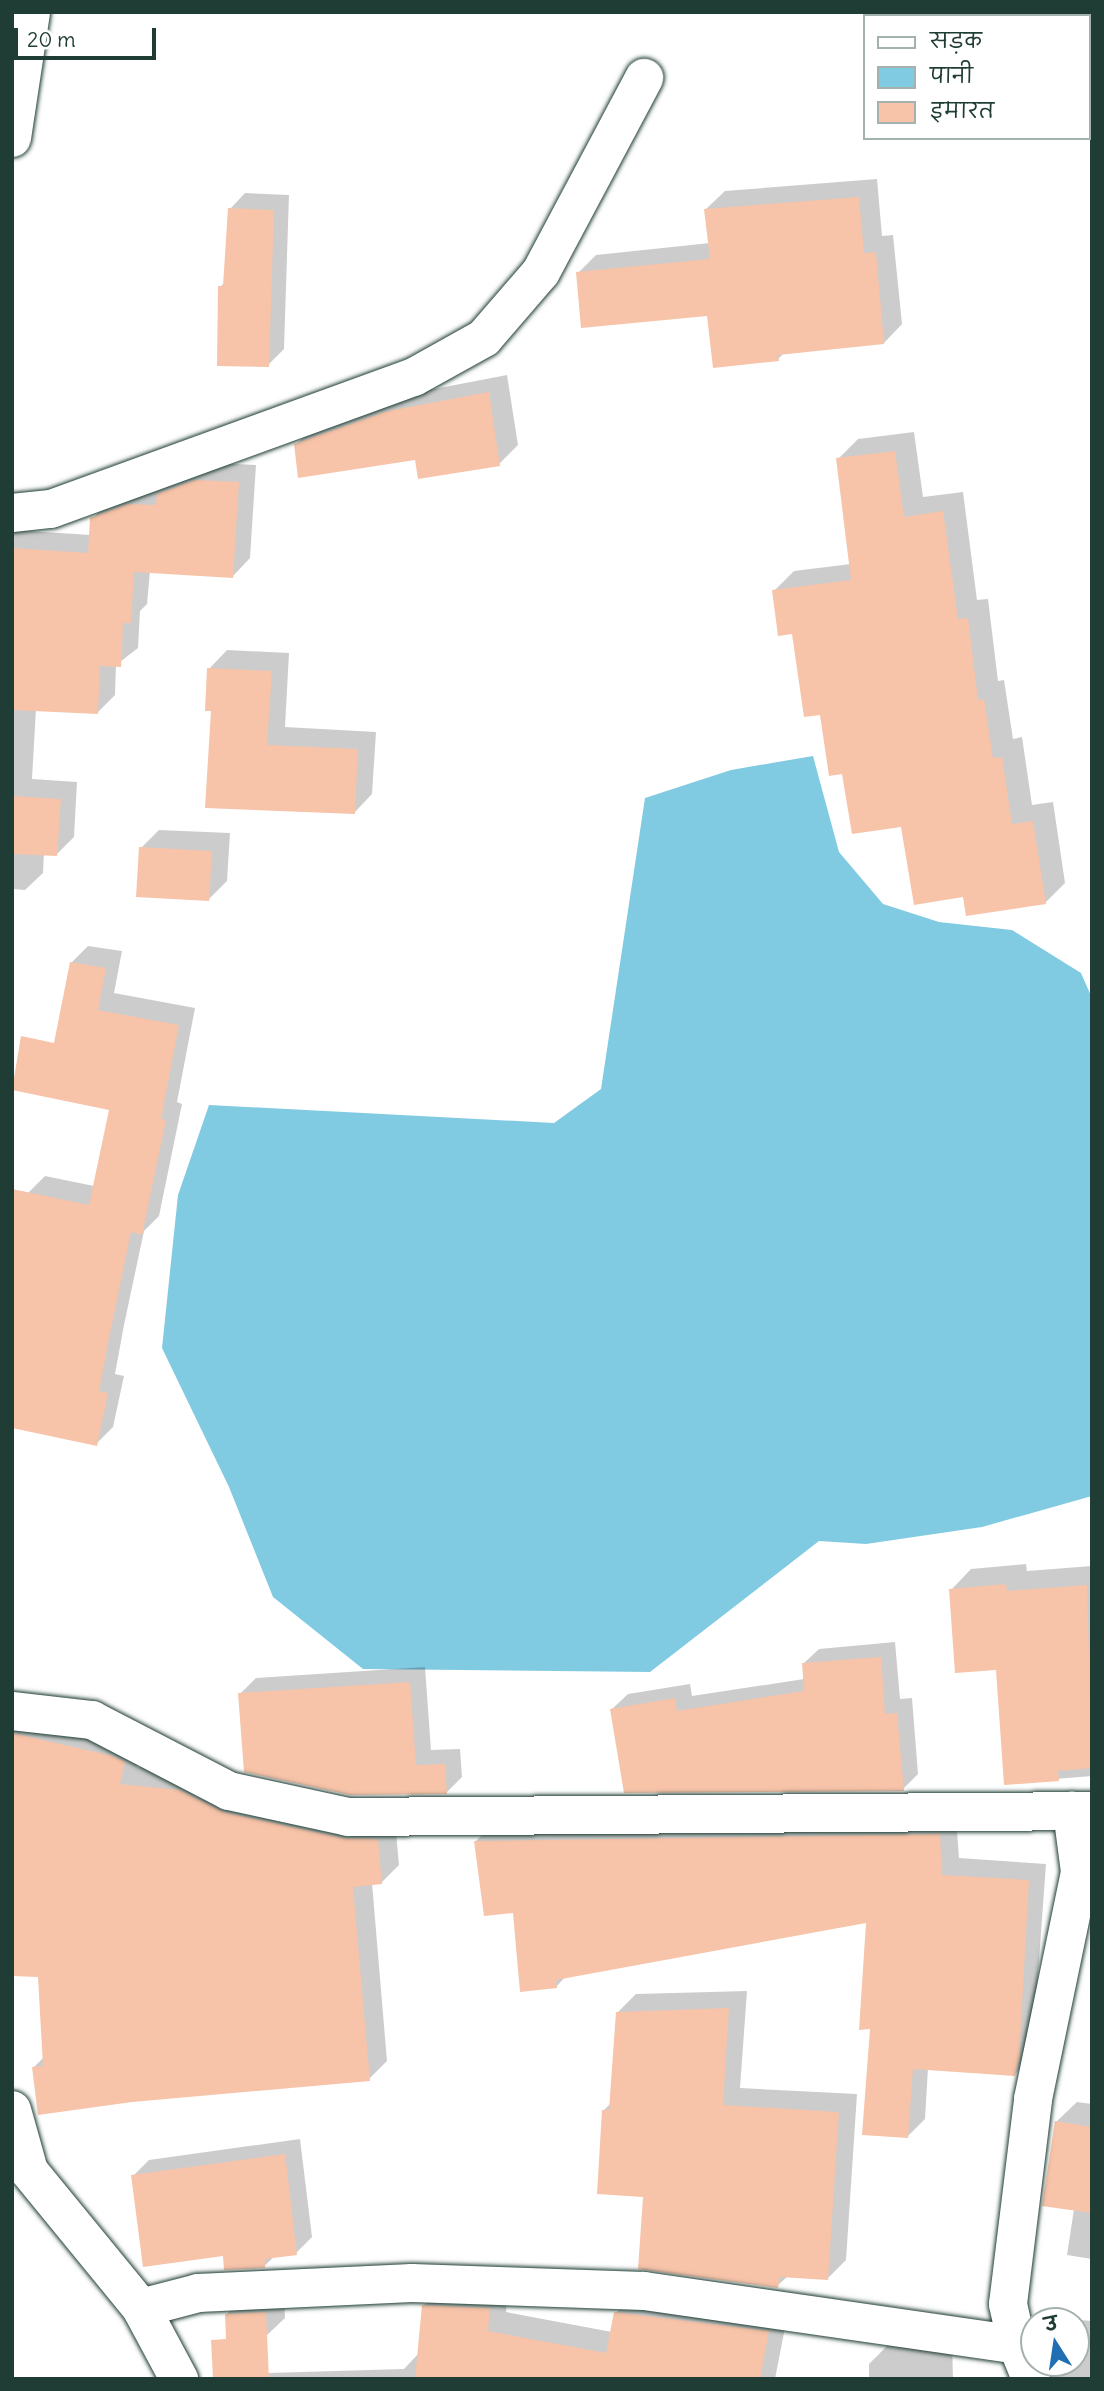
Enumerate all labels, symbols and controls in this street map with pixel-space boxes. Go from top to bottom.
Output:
scale bar [18,14,159,58]
legend [862,14,1090,140]
text: 20 m [27,26,76,53]
text: सड़क [930,27,982,54]
text: पानी [930,62,973,89]
text: इमारत [930,97,994,124]
north arrow [1020,2307,1090,2377]
text: उ [1042,2310,1060,2336]

